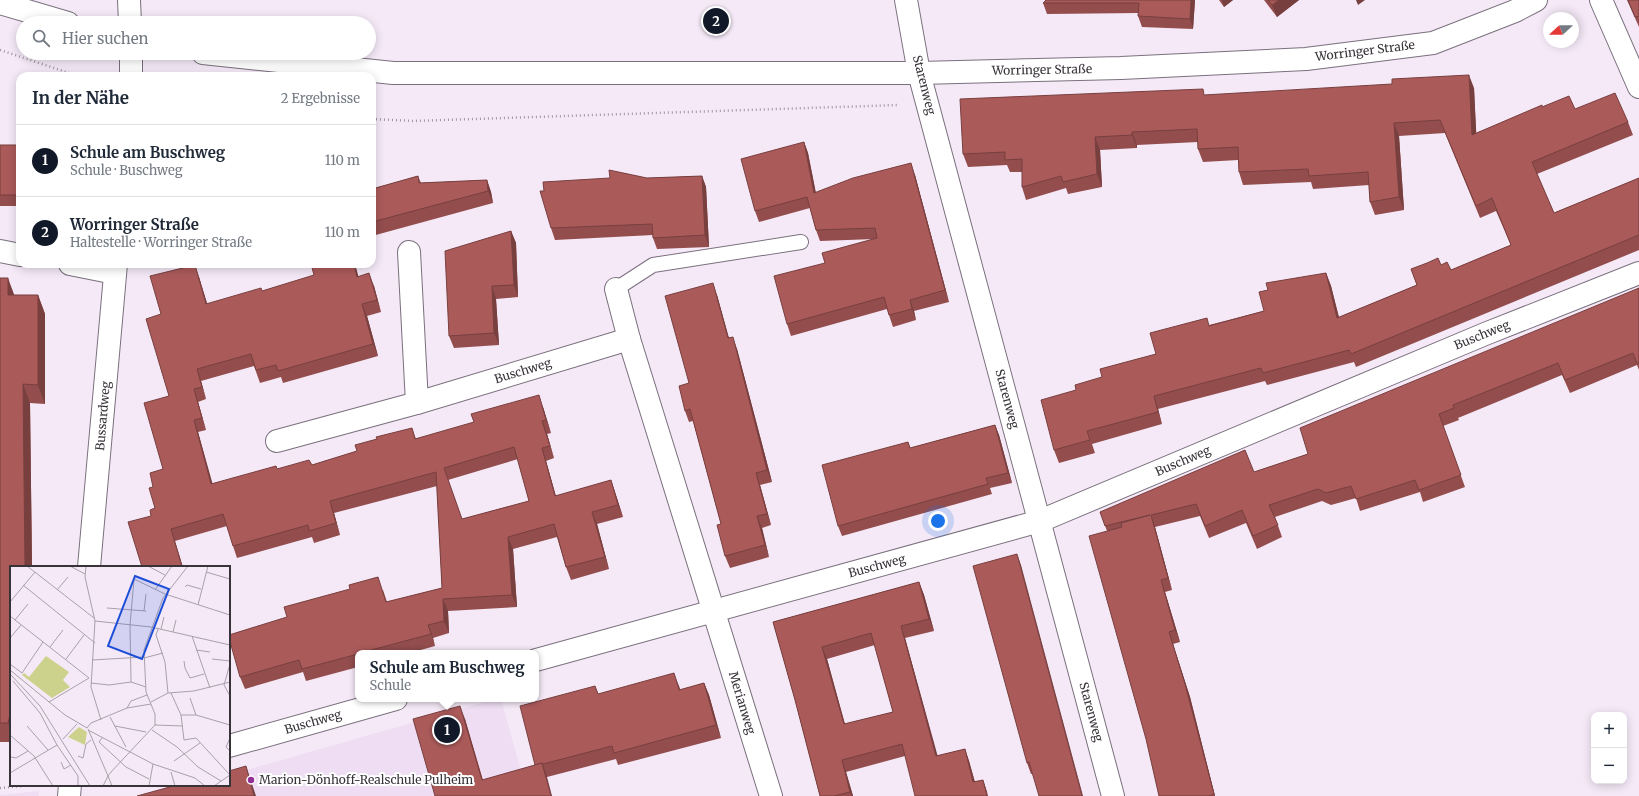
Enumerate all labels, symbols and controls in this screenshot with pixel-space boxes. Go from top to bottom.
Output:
pin: 2 [703,6,729,36]
north arrow [1543,12,1579,48]
search box [16,16,376,60]
icon: search [30,27,52,49]
text: Hier suchen [62,29,149,48]
street label: Worringer Straße [1313,37,1416,64]
street label: Starenweg [910,53,939,117]
street label: Worringer Straße [991,61,1092,78]
text: In der Nähe [32,87,129,109]
text: 2 Ergebnisse [281,90,360,107]
text: Schule am Buschweg [70,143,225,162]
text: 1 [42,152,48,169]
text: 110 m [325,152,360,169]
text: Schule · Buschweg [70,162,183,179]
text: Worringer Straße [70,215,199,234]
text: 2 [41,224,49,241]
text: 110 m [325,224,360,241]
text: Haltestelle · Worringer Straße [70,234,252,251]
street label: Buschweg [1452,316,1512,352]
street label: Buschweg [493,355,554,386]
street label: Starenweg [992,367,1023,431]
street label: Bussardweg [92,380,113,451]
street label: Buschweg [1153,442,1213,479]
your location [928,511,948,531]
street label: Buschweg [847,550,908,580]
inset map [10,566,230,786]
popup [355,650,539,702]
text: Schule am Buschweg [369,658,525,677]
street label: Merianweg [726,670,759,737]
text: Schule [369,677,411,694]
street label: Starenweg [1076,680,1107,744]
street label: Buschweg [283,706,344,737]
map controls [1591,712,1627,784]
button: + [1591,712,1627,748]
pin: 1 [434,715,460,745]
button: − [1591,748,1627,784]
place label: Marion-Dönhoff-Realschule Pulheim [259,772,473,787]
marker: Marion-Dönhoff-Realschule Pulheim [246,775,256,785]

